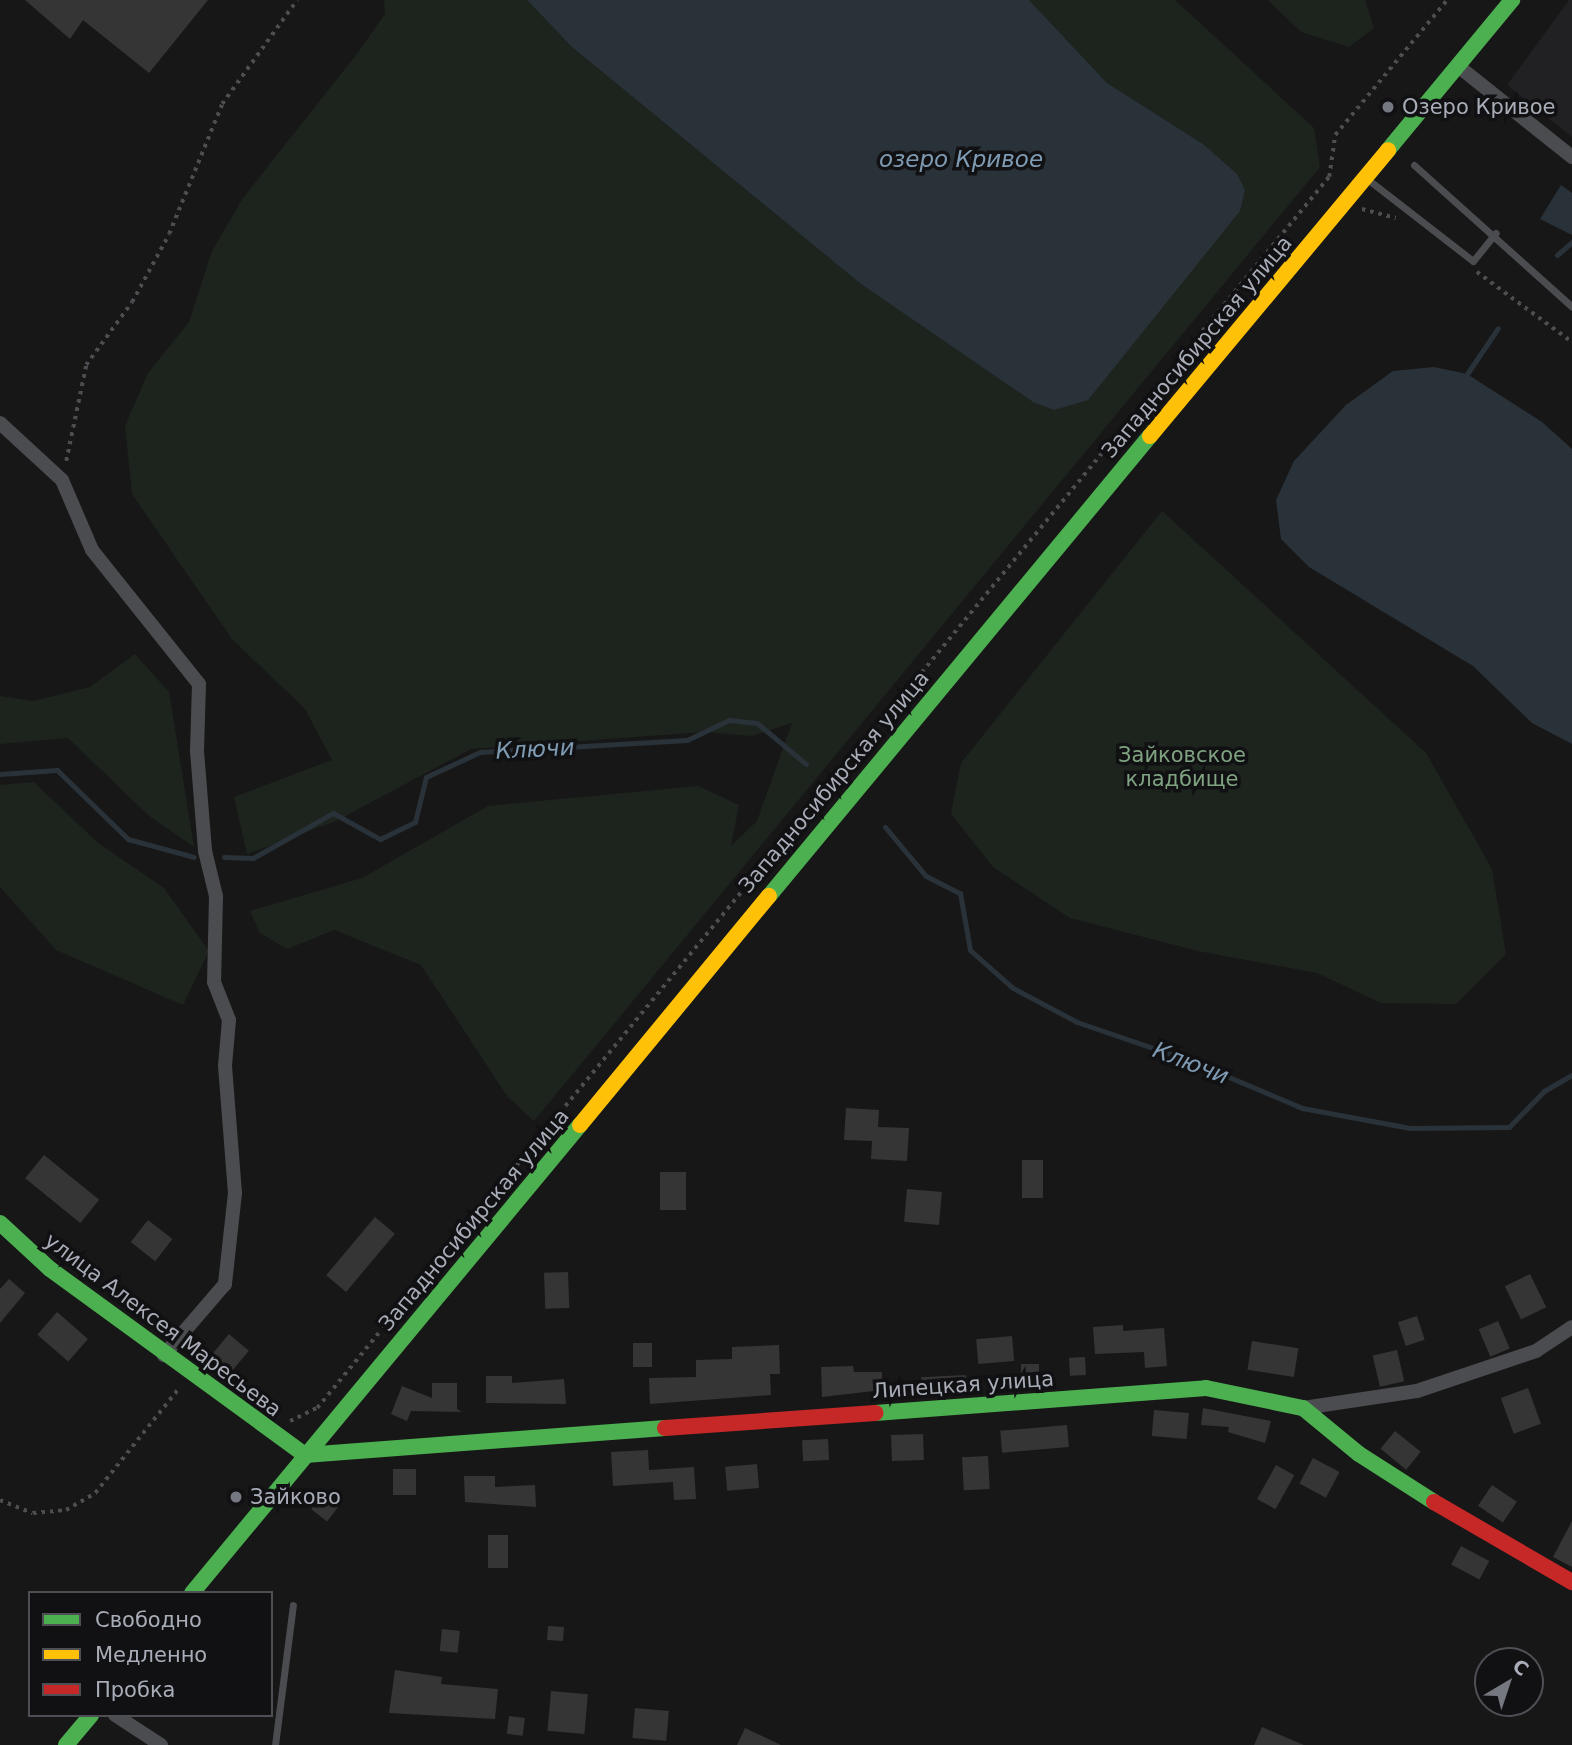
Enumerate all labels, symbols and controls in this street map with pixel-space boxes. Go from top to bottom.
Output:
place label: Озеро Кривое [1402,94,1556,120]
marker: Озеро Кривое [1380,99,1396,115]
water label: озеро Кривое [879,145,1043,173]
street label: Западносибирская улица [1097,231,1297,463]
street label: Западносибирская улица [734,666,934,898]
water label: Ключи [495,733,575,765]
park label: Зайковское кладбище [1118,742,1246,792]
water label: Ключи [1149,1036,1233,1090]
street label: Западносибирская улица [374,1104,574,1336]
street label: улица Алексея Маресьева [40,1228,286,1422]
street label: Липецкая улица [871,1366,1055,1404]
place label: Зайково [250,1484,341,1510]
marker: Зайково [228,1489,244,1505]
legend [28,1591,273,1717]
text: Свободно [95,1608,202,1632]
text: Медленно [95,1643,207,1667]
north arrow [1474,1647,1544,1717]
text: С [1509,1654,1533,1680]
text: Пробка [95,1678,175,1702]

